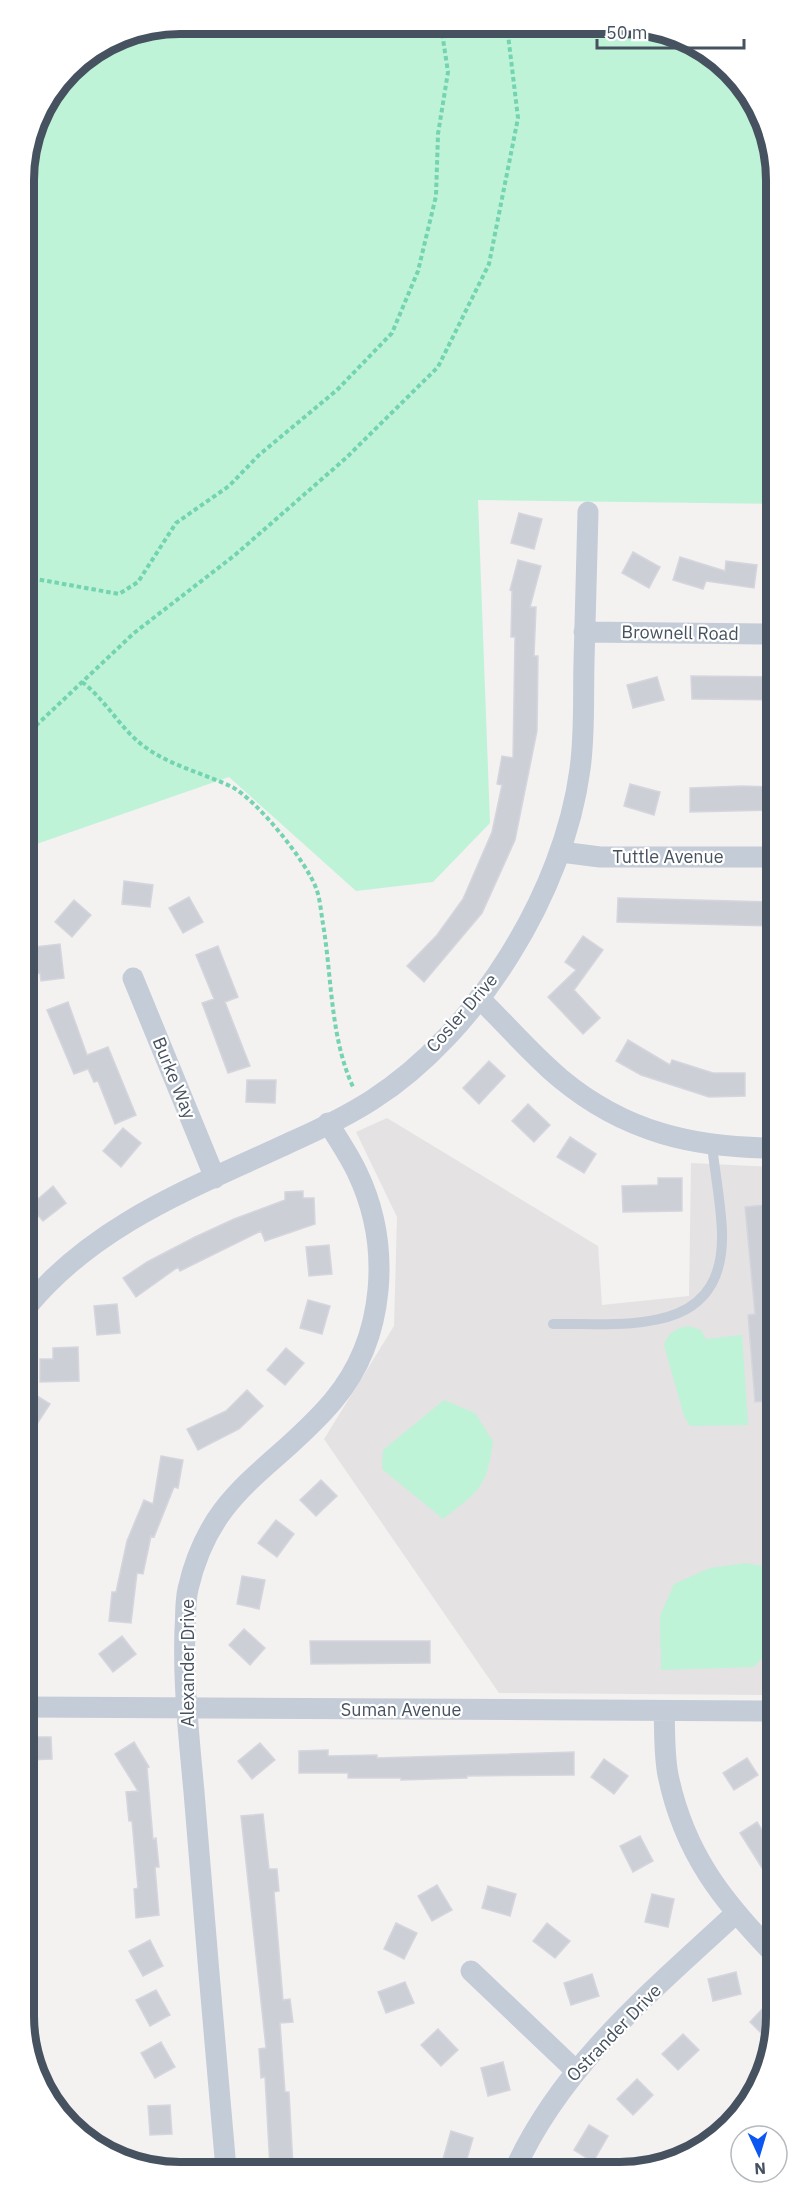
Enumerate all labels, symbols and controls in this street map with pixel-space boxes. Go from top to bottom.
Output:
scale bar [597,12,744,50]
text: 50 m [606,21,648,44]
street label: Brownell Road [621,620,739,645]
street label: Tuttle Avenue [612,845,724,868]
street label: Cosler Drive [421,968,502,1057]
street label: Burke Way [148,1034,201,1122]
street label: Alexander Drive [176,1599,199,1727]
street label: Suman Avenue [341,1698,461,1721]
street label: Ostrander Drive [561,1979,666,2086]
north arrow [729,2124,789,2184]
text: N [754,2159,767,2179]

